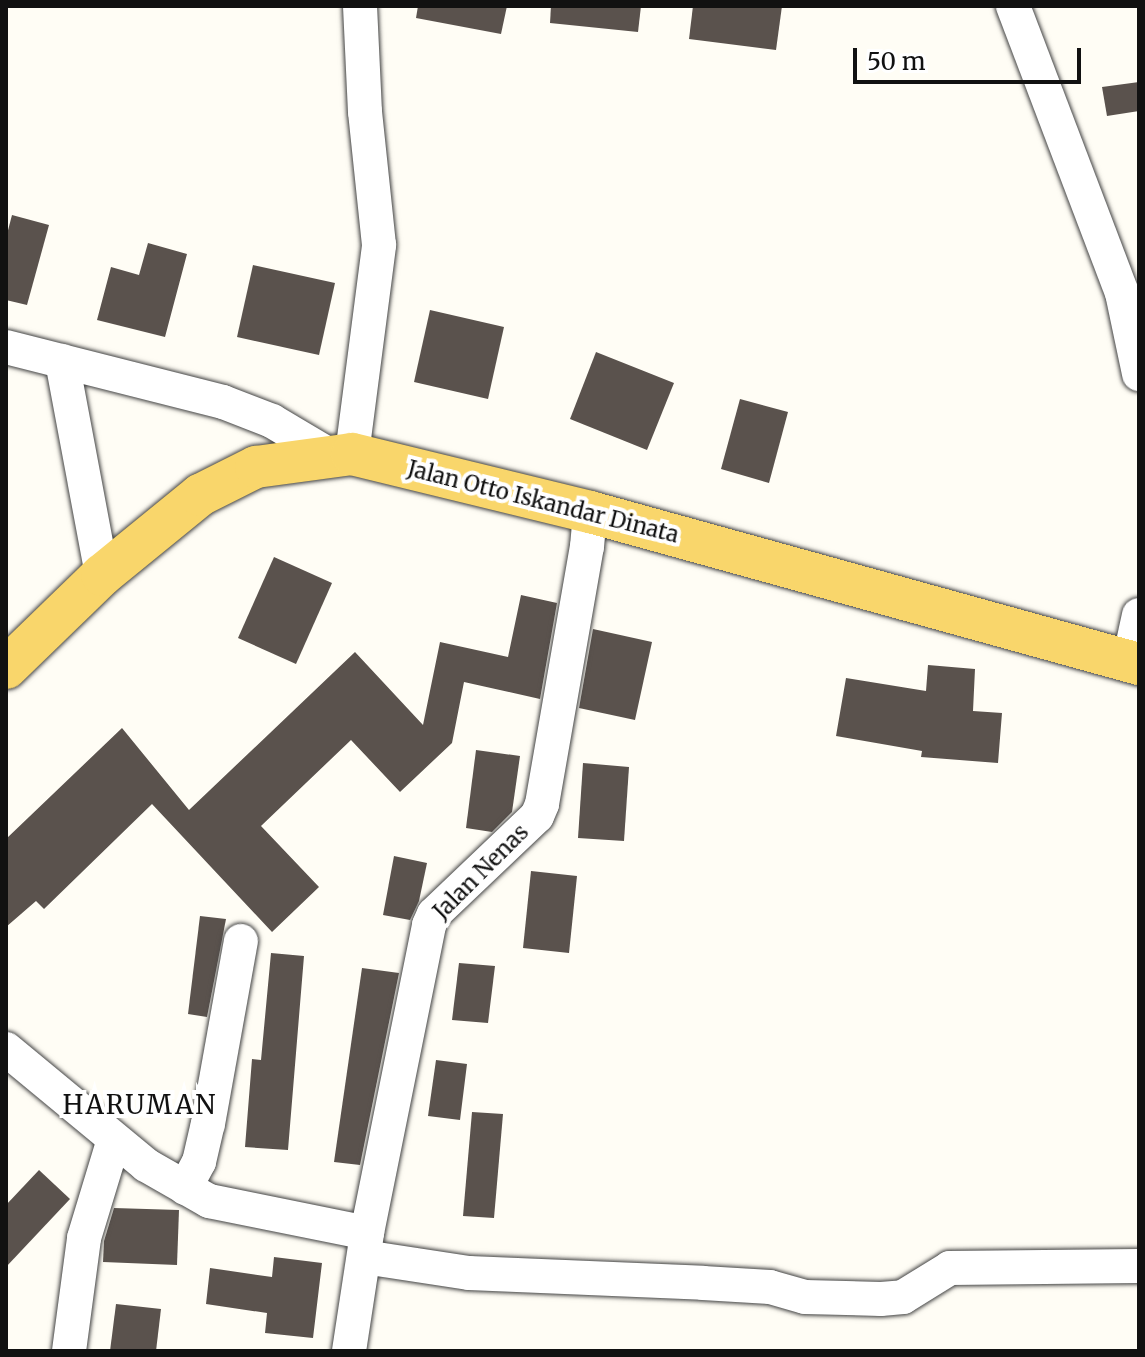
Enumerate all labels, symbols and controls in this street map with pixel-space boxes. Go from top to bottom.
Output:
scale bar [857,32,1085,82]
text: 50 m [867,46,926,77]
street label: Jalan Otto Iskandar Dinata [405,456,681,548]
street label: Jalan Nenas [428,819,534,925]
district label: HARUMAN [63,1089,217,1121]

